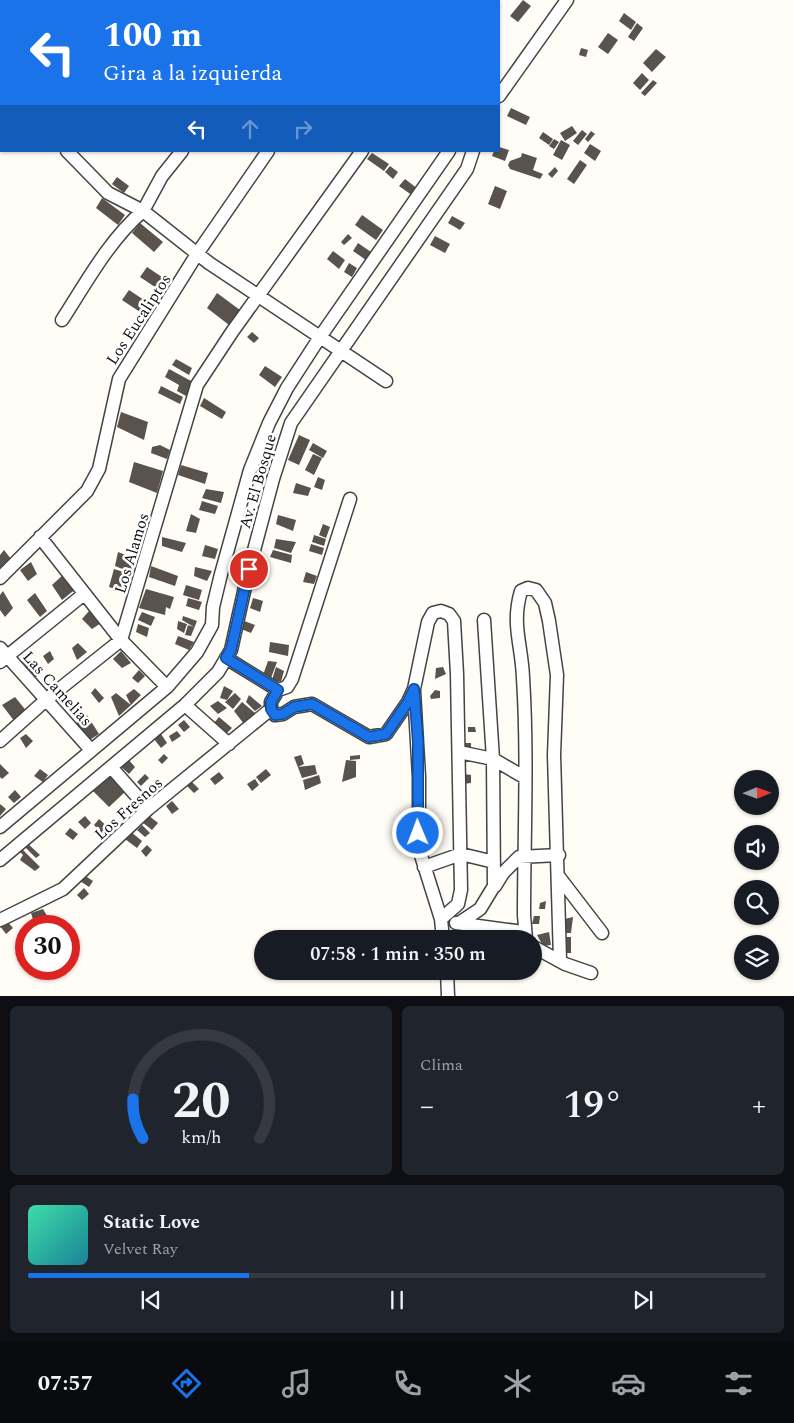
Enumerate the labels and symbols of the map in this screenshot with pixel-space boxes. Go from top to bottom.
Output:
street label: Los Eucaliptos [100,269,177,370]
street label: Av. El Bosque [233,431,283,531]
street label: Los Alamos [108,510,156,597]
pin [228,548,270,590]
street label: Las Camelias [17,646,98,732]
north arrow [734,770,779,815]
street label: Los Fresnos [89,771,168,846]
position arrow [391,806,443,858]
speed limit sign: 30 [15,915,80,980]

